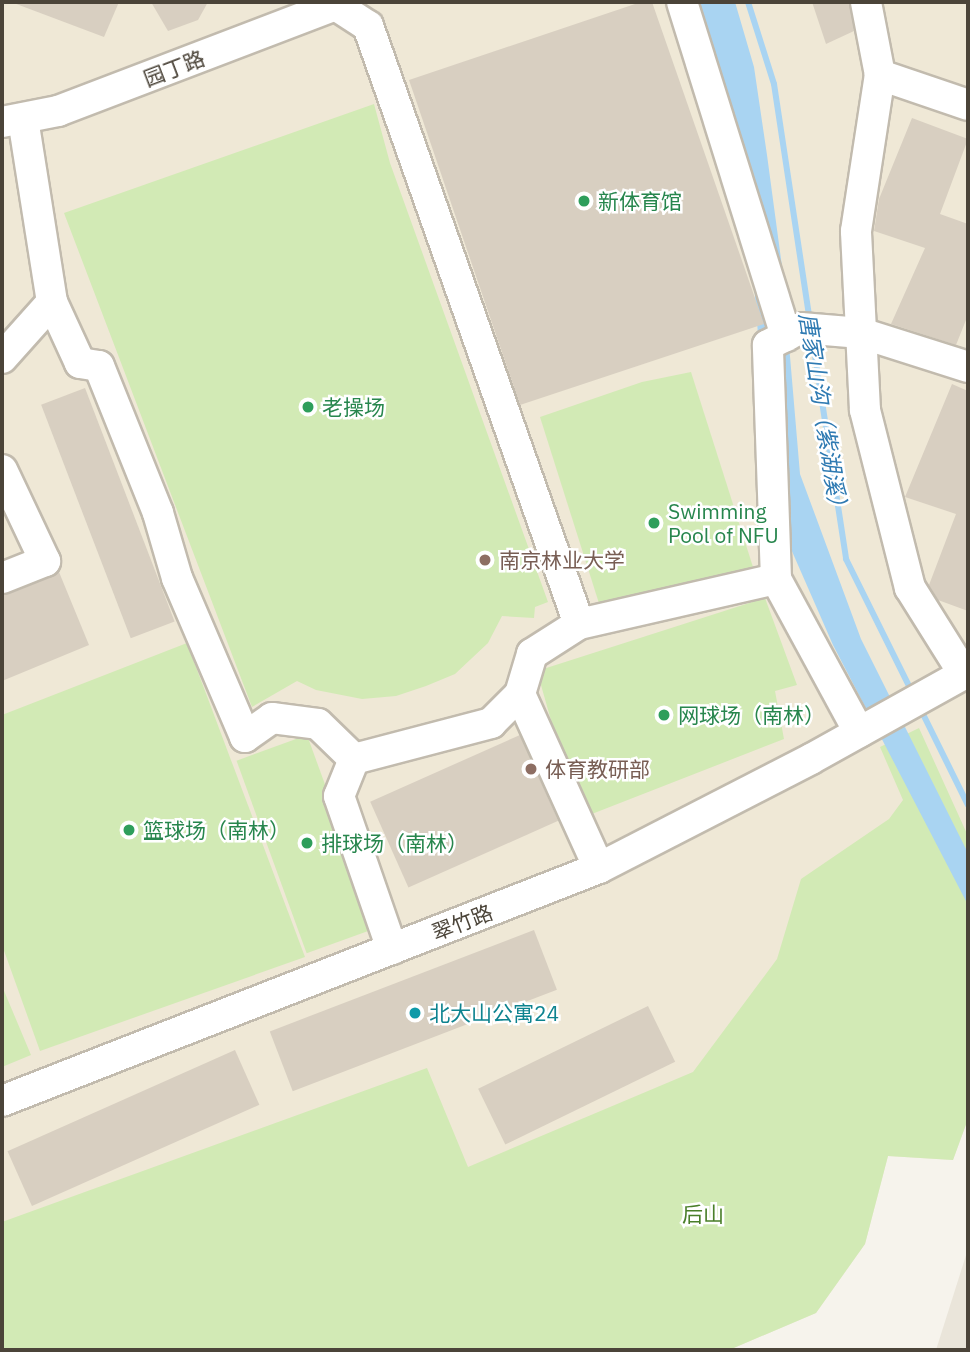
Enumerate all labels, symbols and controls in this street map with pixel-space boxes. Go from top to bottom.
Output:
street label: 园丁路 [140,45,208,91]
place label: 新体育馆 [598,188,682,214]
marker: 新体育馆 [576,193,592,209]
water label: 唐家山沟（紫湖溪） [794,311,854,519]
place label: 老操场 [322,394,385,420]
marker: 老操场 [300,399,316,415]
place label: Swimming Pool of NFU [668,498,779,548]
marker: Swimming Pool of NFU [646,515,662,531]
place label: 南京林业大学 [499,547,625,573]
marker: 南京林业大学 [477,552,493,568]
place label: 网球场（南林） [678,702,825,728]
marker: 网球场（南林） [656,707,672,723]
place label: 体育教研部 [545,756,650,782]
marker: 体育教研部 [523,761,539,777]
place label: 篮球场（南林） [143,817,290,843]
marker: 篮球场（南林） [121,822,137,838]
place label: 排球场（南林） [321,830,468,856]
marker: 排球场（南林） [299,835,315,851]
street label: 翠竹路 [428,899,496,945]
place label: 北大山公寓24 [429,1000,559,1026]
marker: 北大山公寓24 [407,1005,423,1021]
park label: 后山 [682,1201,724,1227]

